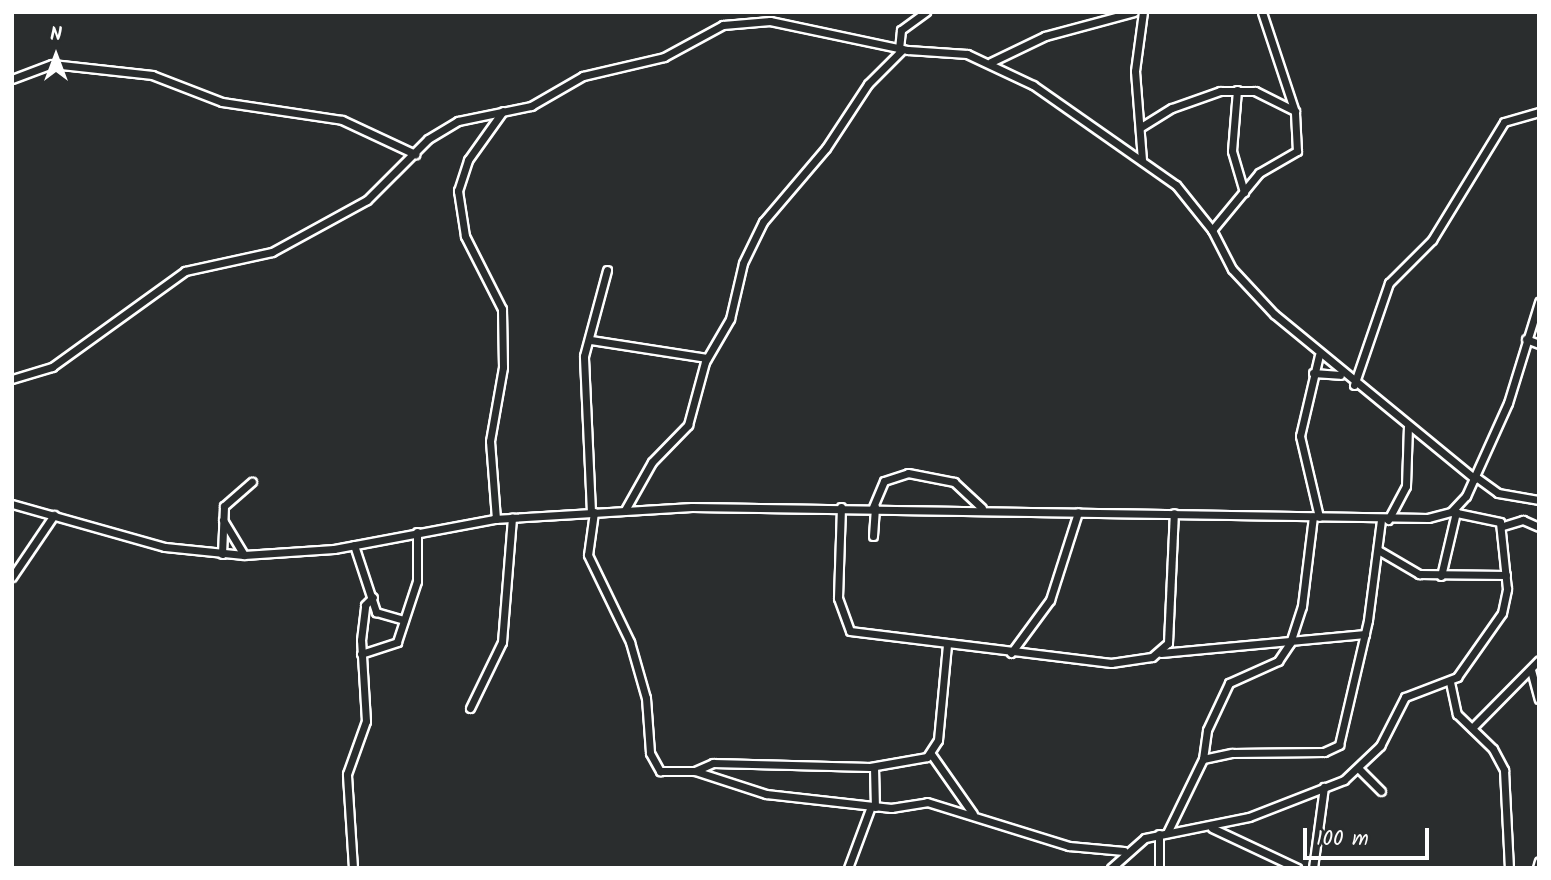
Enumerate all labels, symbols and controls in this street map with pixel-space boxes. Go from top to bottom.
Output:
text: N [50,20,62,50]
north arrow [21,21,91,91]
scale bar [1306,814,1432,858]
text: 100 m [1316,823,1369,856]

